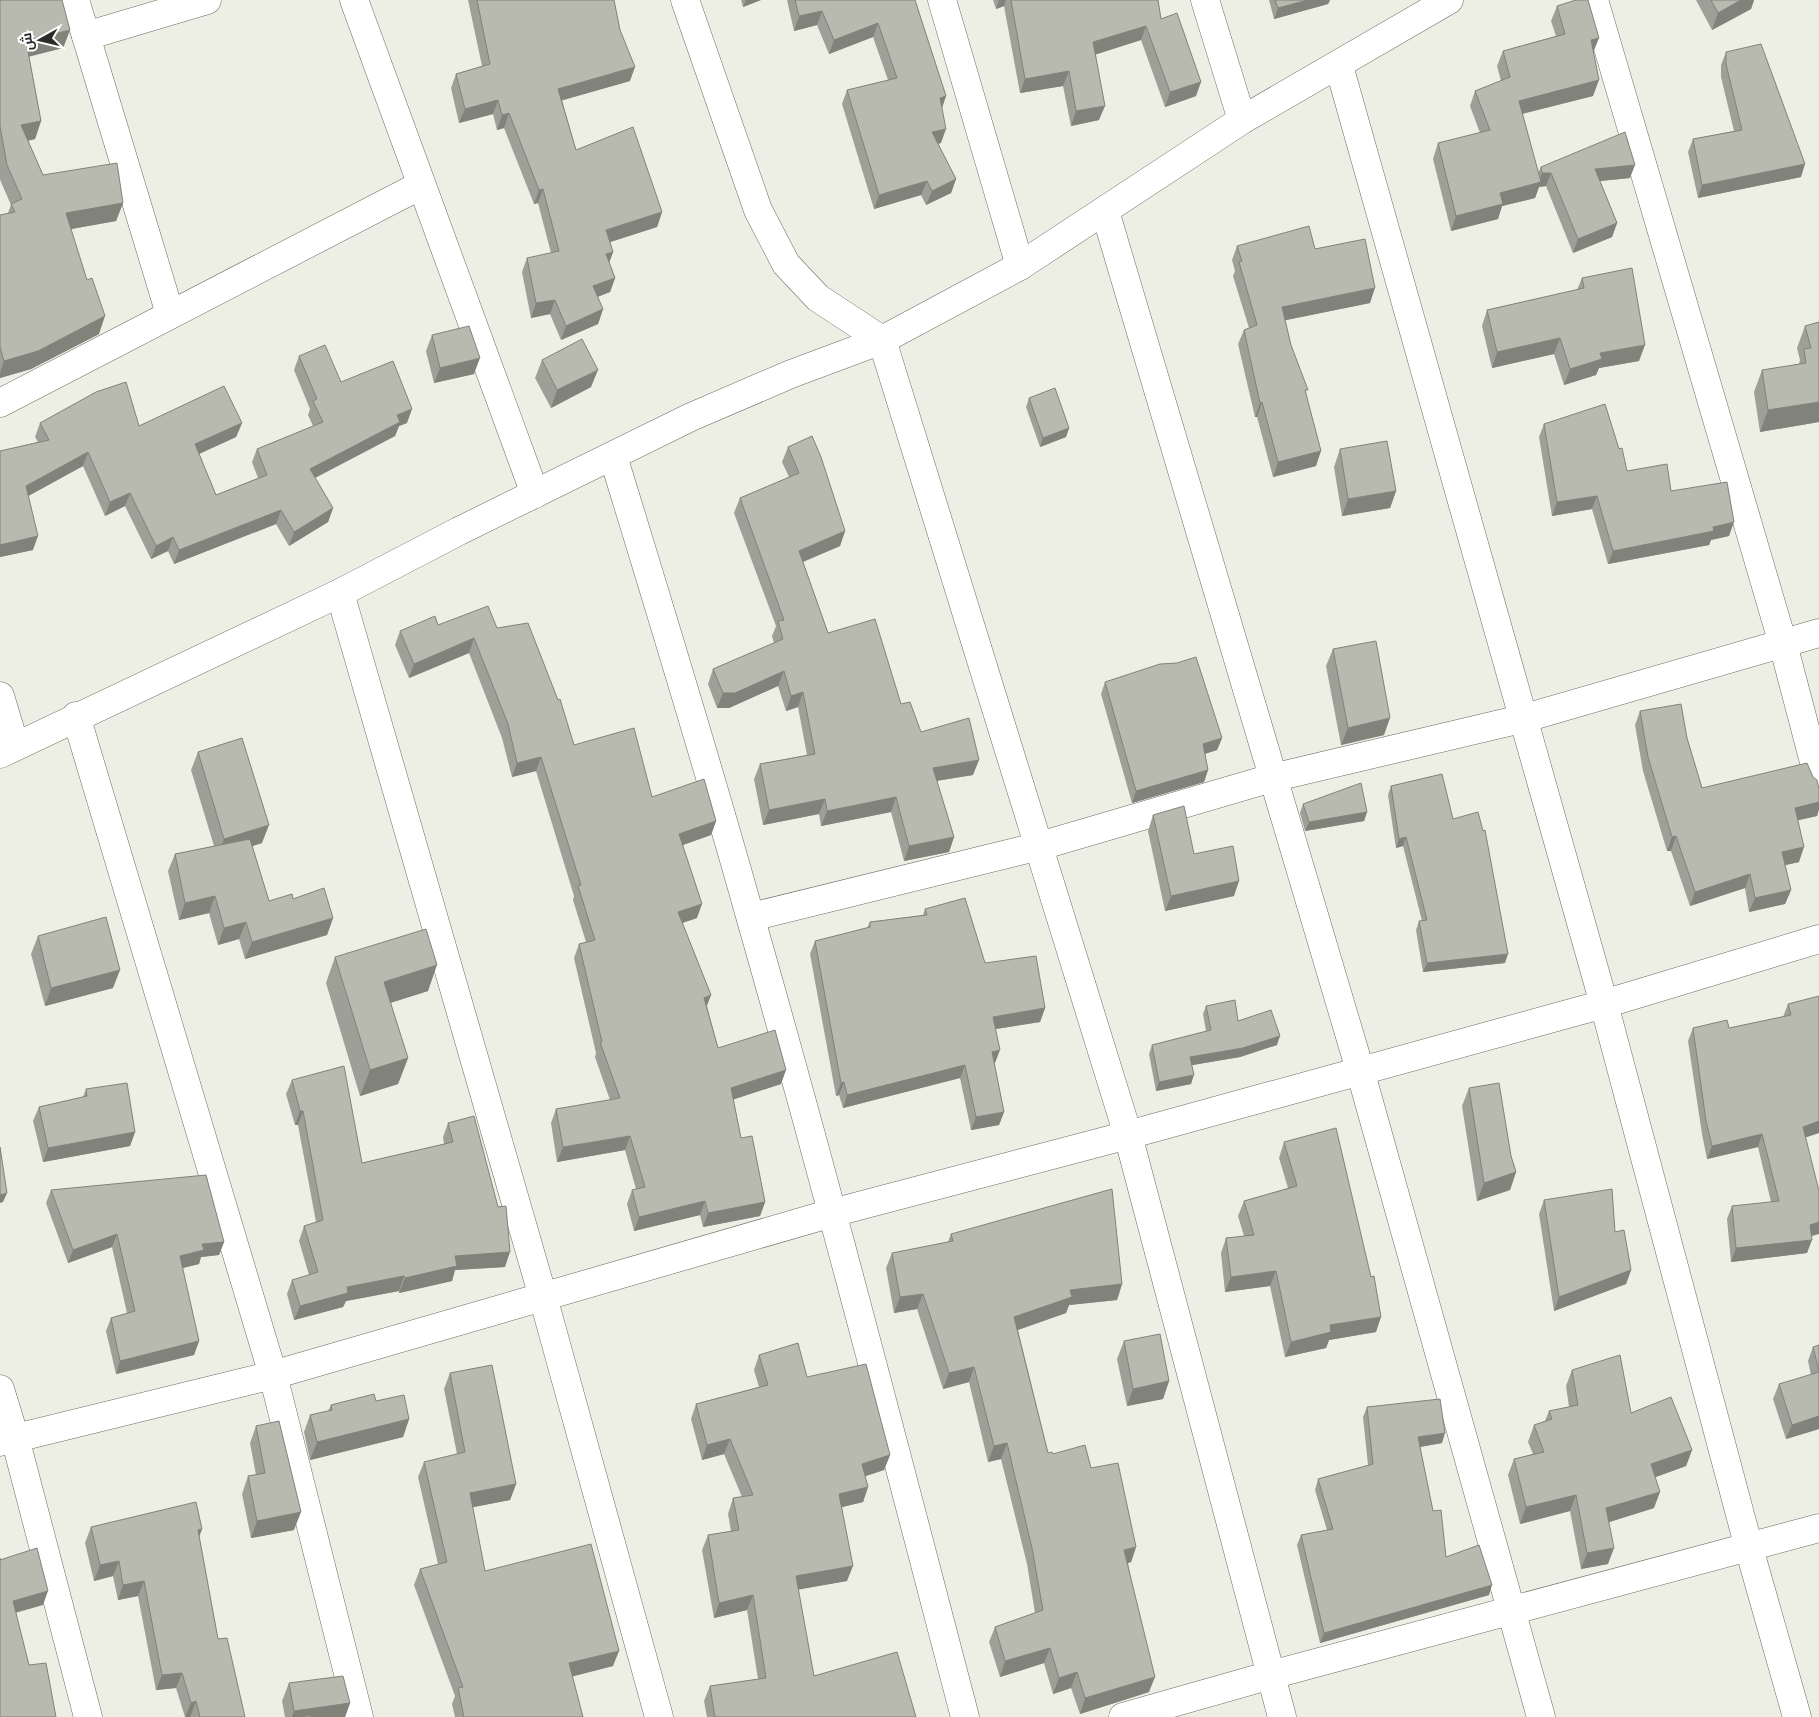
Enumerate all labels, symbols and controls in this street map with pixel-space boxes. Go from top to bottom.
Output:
north arrow [15,15,65,65]
text: ش [18,32,37,52]

